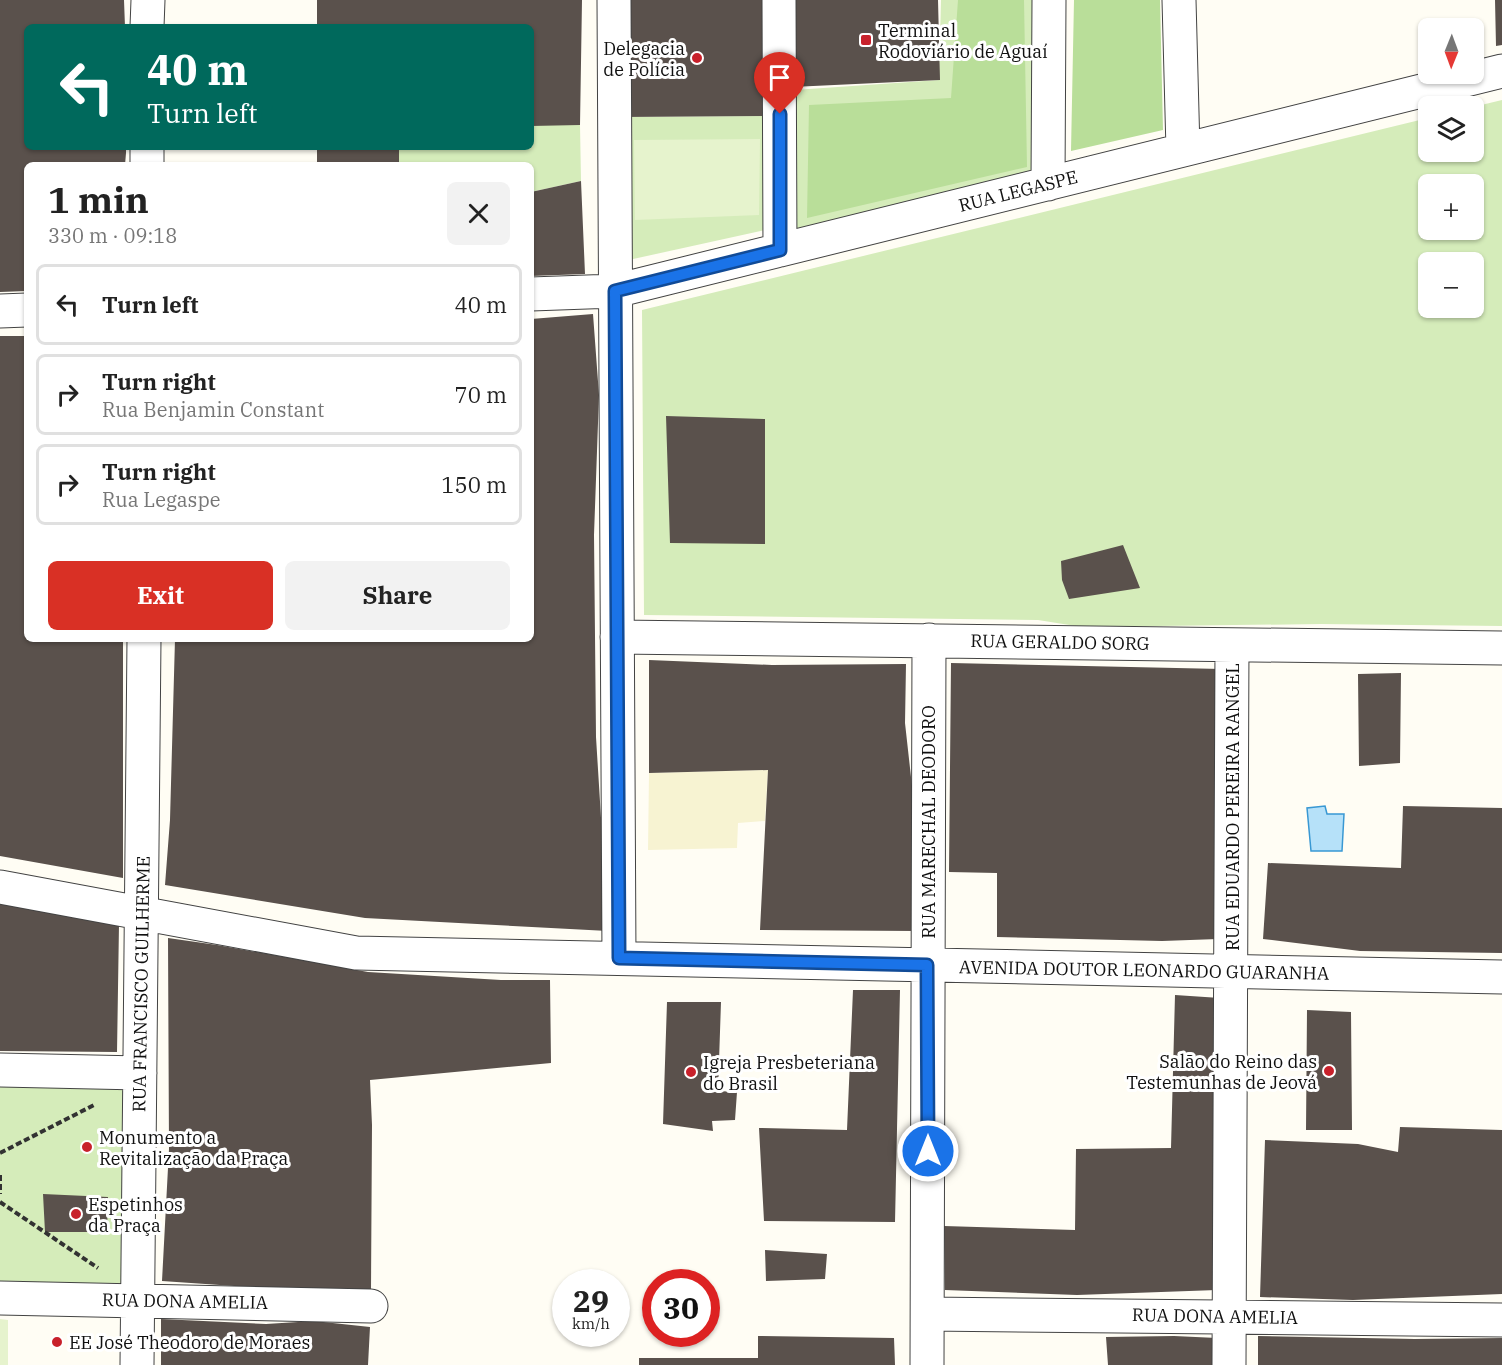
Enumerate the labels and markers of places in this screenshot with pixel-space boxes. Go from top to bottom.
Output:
place label: Terminal Rodoviário de Aguaí [878,19,1048,63]
marker: Terminal Rodoviário de Aguaí [859,33,873,47]
place label: Delegacia de Polícia [603,37,685,81]
marker: Delegacia de Polícia [690,51,704,65]
pin [754,52,805,114]
place label: Salão do Reino das Testemunhas de Jeová [1126,1050,1317,1094]
place label: Igreja Presbeteriana do Brasil [703,1051,875,1095]
marker: Salão do Reino das Testemunhas de Jeová [1322,1064,1336,1078]
marker: Igreja Presbeteriana do Brasil [684,1065,698,1079]
place label: Monumento a Revitalização da Praça [99,1126,288,1170]
marker: Monumento a Revitalização da Praça [80,1140,94,1154]
place label: Espetinhos da Praça [88,1193,183,1237]
marker: Espetinhos da Praça [69,1207,83,1221]
place label: EE José Theodoro de Moraes [69,1331,310,1354]
marker: EE José Theodoro de Moraes [50,1335,64,1349]

